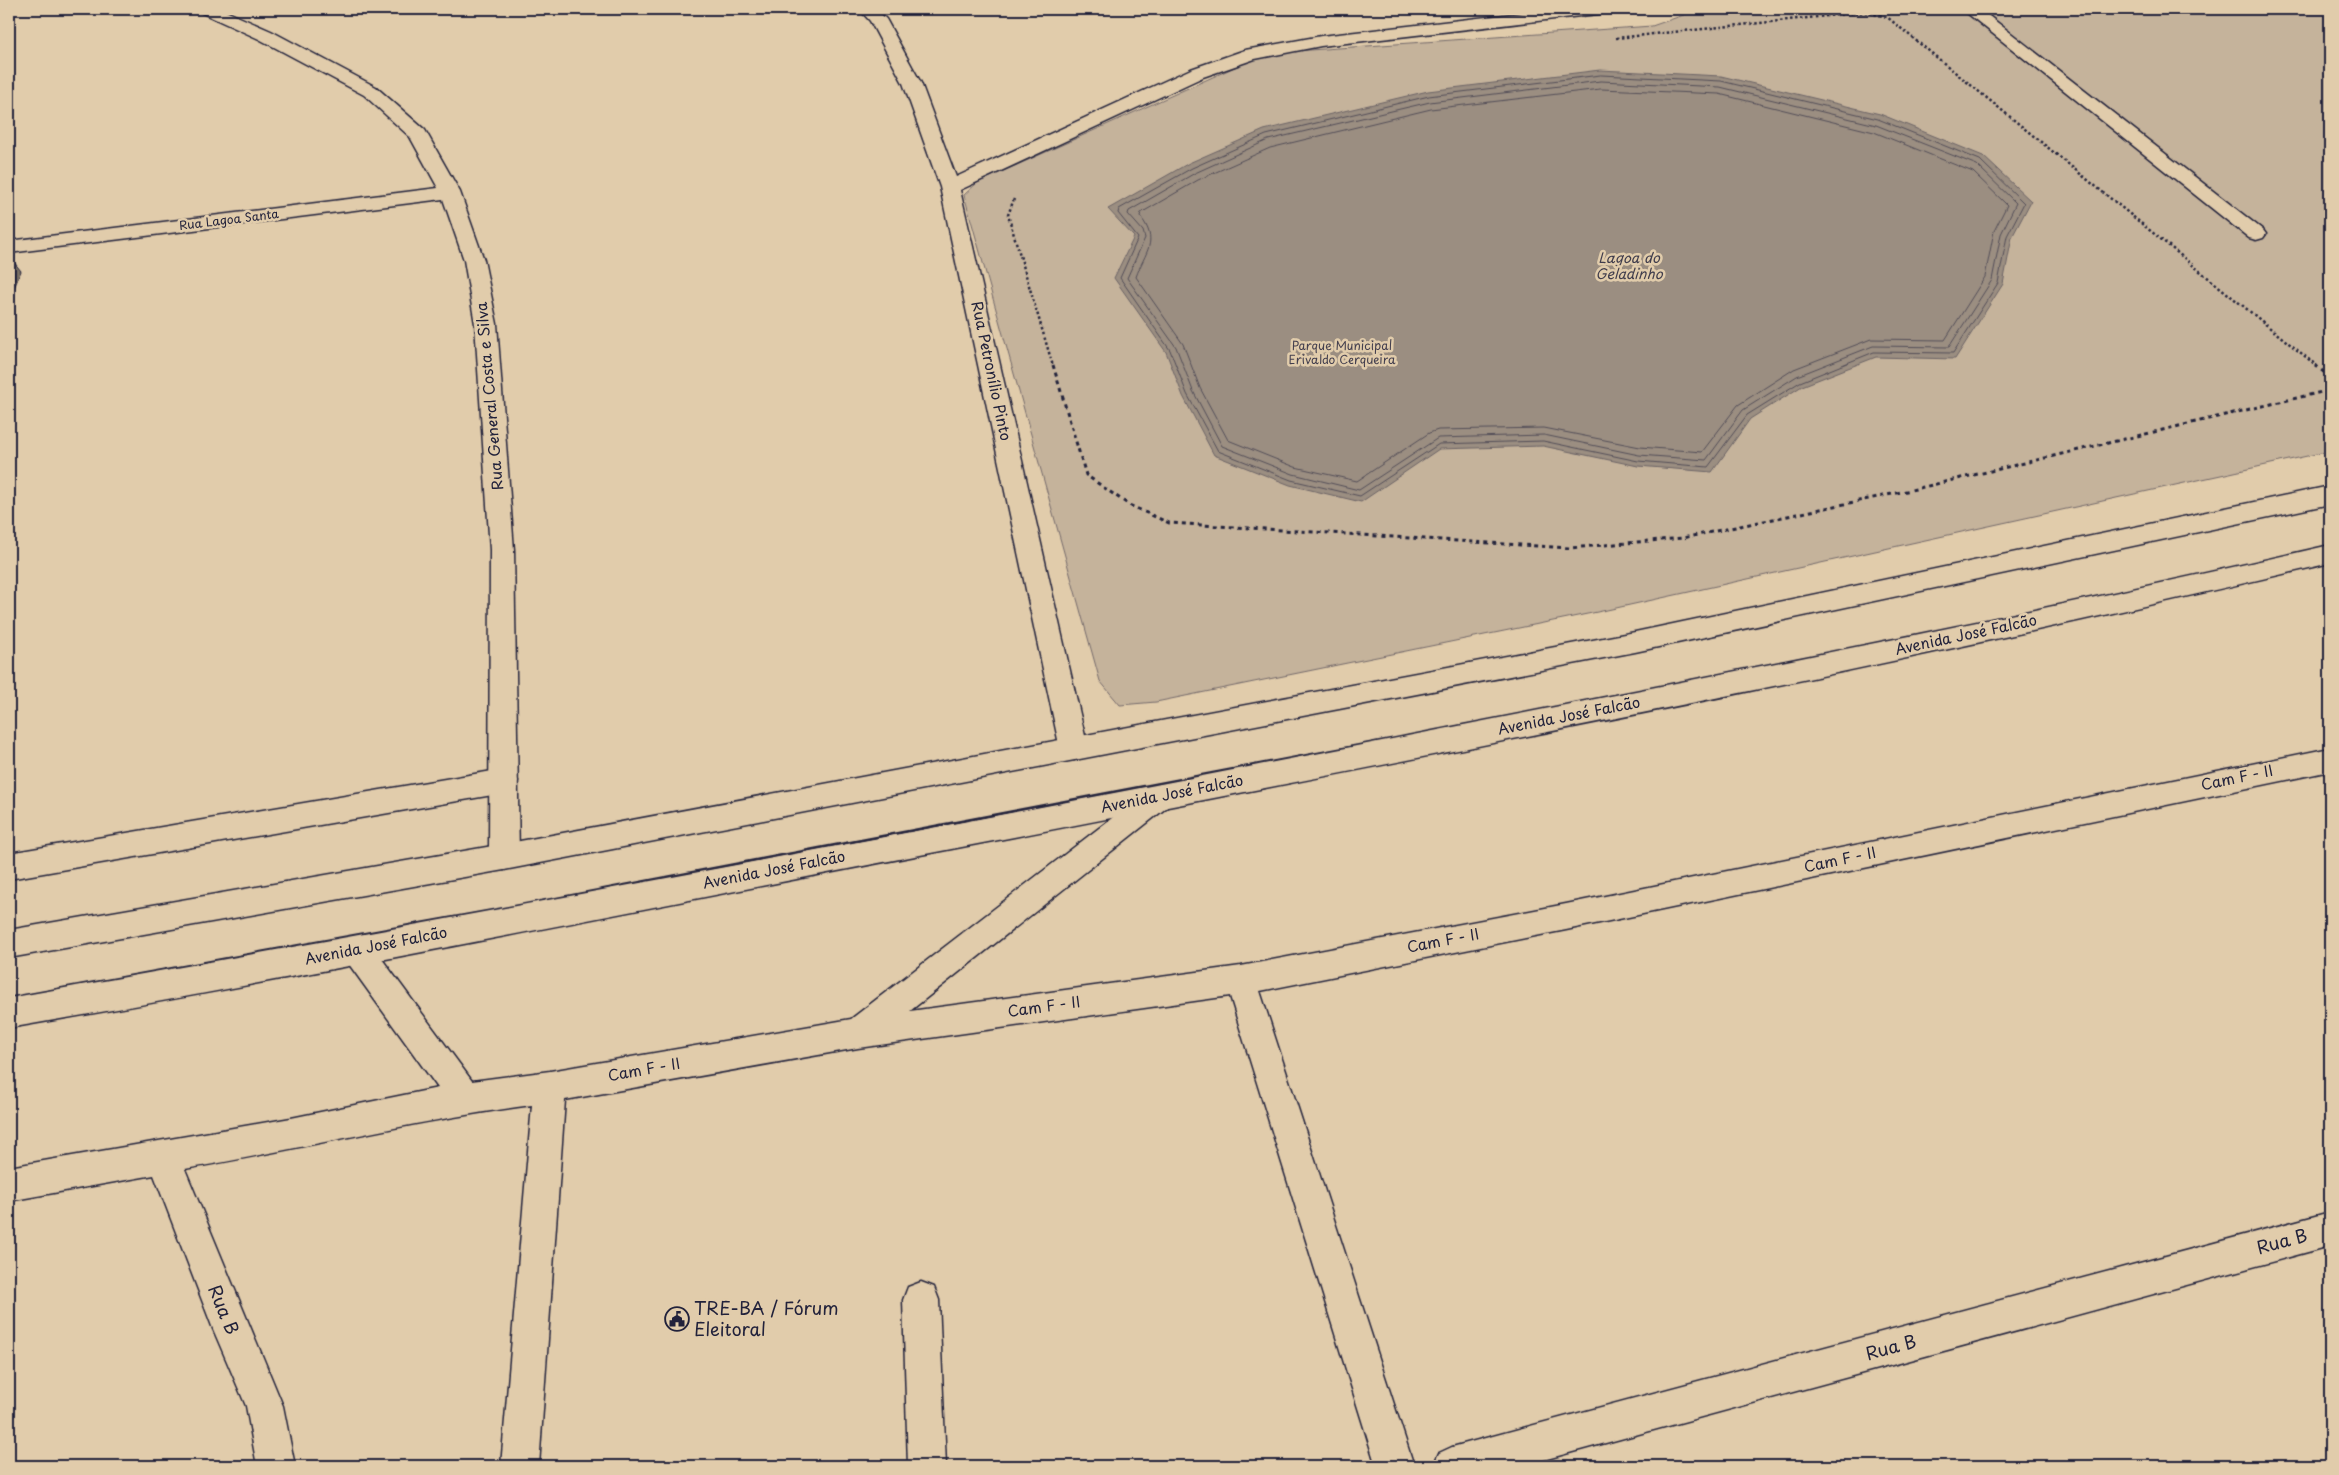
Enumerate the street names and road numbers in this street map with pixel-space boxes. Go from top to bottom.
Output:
street label: Rua Lagoa Santa [178,204,280,234]
street label: Rua Petronílio Pinto [966,299,1018,443]
street label: Rua General Costa e Silva [469,300,508,491]
street label: Avenida José Falcão [1893,607,2039,660]
street label: Avenida José Falcão [1496,689,1642,740]
street label: Cam F - II [2199,758,2275,795]
street label: Avenida José Falcão [1099,767,1245,818]
street label: Cam F - II [1802,840,1878,877]
street label: Avenida José Falcão [701,843,847,894]
street label: Avenida José Falcão [303,919,449,970]
street label: Cam F - II [1405,921,1481,958]
street label: Cam F - II [1006,989,1082,1022]
street label: Cam F - II [606,1051,682,1086]
street label: Rua B [2253,1221,2310,1260]
street label: Rua B [202,1280,247,1338]
street label: Rua B [1862,1327,1919,1366]

